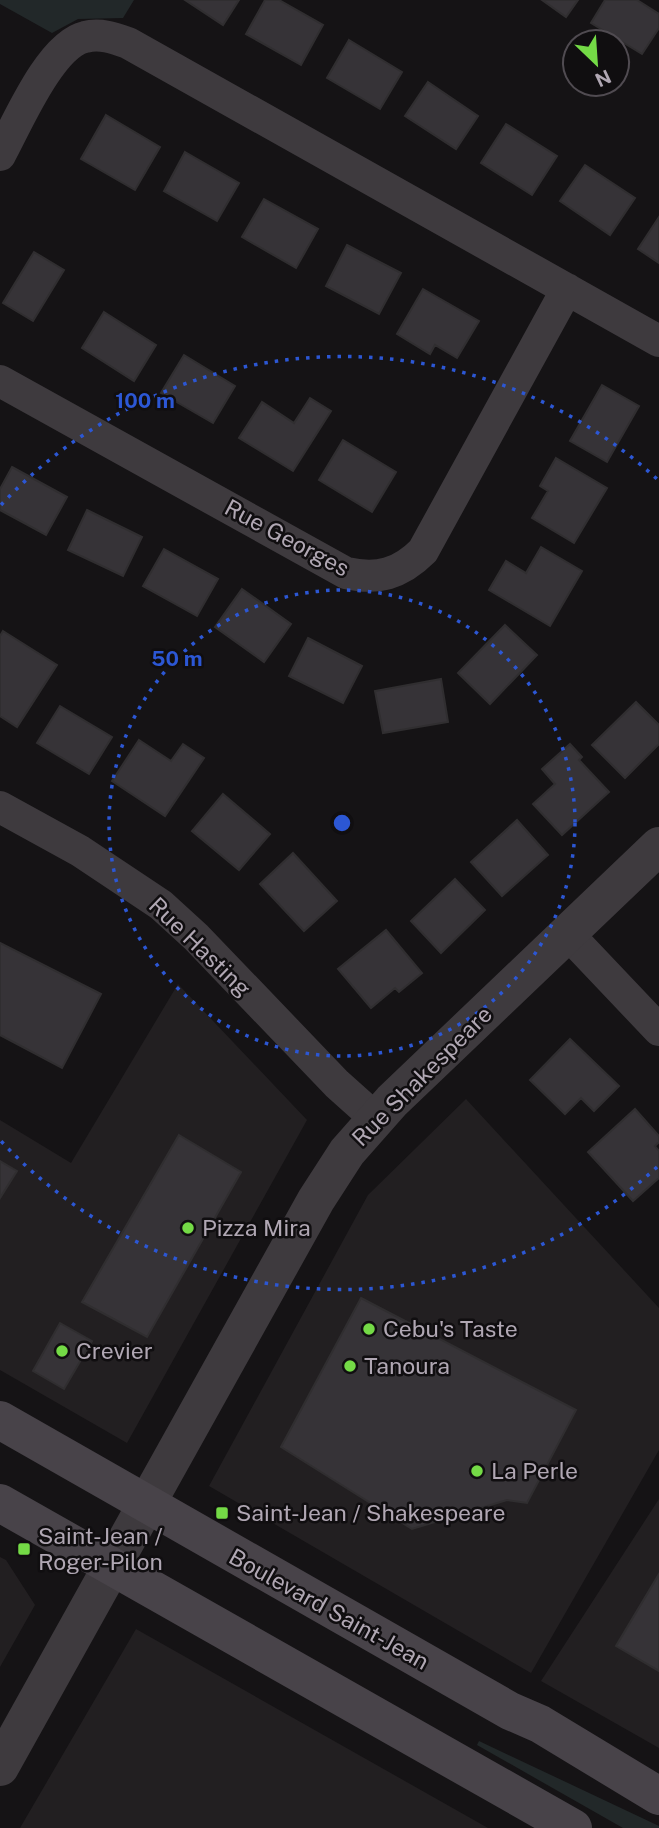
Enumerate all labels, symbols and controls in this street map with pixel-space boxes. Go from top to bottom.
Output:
north arrow [561,28,631,98]
text: N [592,65,615,92]
text: 100 m [115,388,175,413]
street label: Rue Georges [220,493,354,582]
text: 50 m [151,646,203,671]
centre of rings [330,811,354,835]
street label: Rue Hasting [144,891,257,1002]
street label: Rue Shakespeare [346,1000,497,1151]
place label: Pizza Mira [202,1214,311,1241]
marker: Pizza Mira [180,1220,196,1236]
place label: Cebu's Taste [383,1315,518,1342]
marker: Cebu's Taste [361,1321,377,1337]
place label: Crevier [76,1337,153,1364]
marker: Crevier [54,1343,70,1359]
place label: Tanoura [364,1352,450,1379]
marker: Tanoura [342,1358,358,1374]
place label: La Perle [491,1457,578,1484]
marker: La Perle [469,1463,485,1479]
place label: Saint-Jean / Shakespeare [236,1499,506,1526]
marker: Saint-Jean / Shakespeare [214,1505,230,1521]
place label: Saint-Jean / Roger-Pilon [38,1522,163,1575]
marker: Saint-Jean / Roger-Pilon [16,1541,32,1557]
street label: Boulevard Saint-Jean [225,1542,434,1675]

